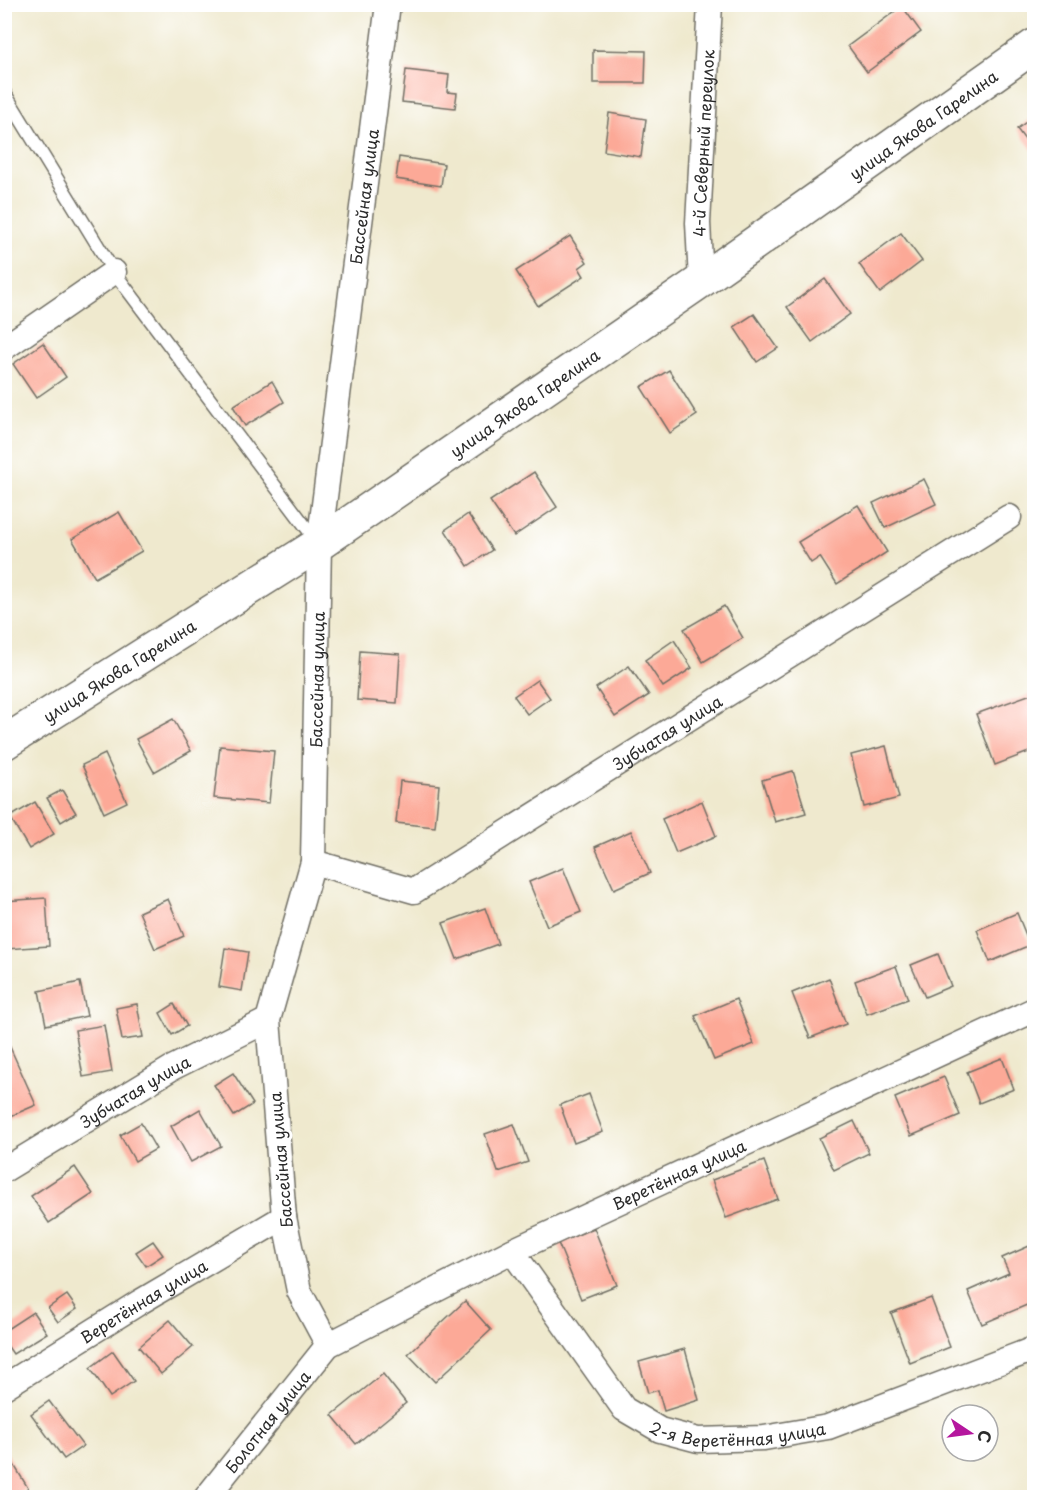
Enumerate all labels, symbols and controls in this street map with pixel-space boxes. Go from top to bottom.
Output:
street label: 4-й Северный переулок [686,48,720,237]
street label: улица Якова Гарелина [844,64,1002,185]
street label: Бассейная улица [343,127,384,266]
street label: улица Якова Гарелина [445,343,604,463]
street label: Бассейная улица [303,611,330,748]
street label: улица Якова Гарелина [38,613,200,728]
street label: Зубчатая улица [608,688,726,775]
street label: Зубчатая улица [75,1049,194,1133]
street label: Бассейная улица [262,1091,298,1229]
street label: Веретённая улица [608,1133,750,1215]
street label: Веретённая улица [75,1253,212,1349]
street label: Болотная улица [219,1365,316,1478]
north arrow [940,1403,1000,1463]
street label: 2-я Веретённая улица [645,1415,827,1452]
text: С [973,1428,999,1445]

